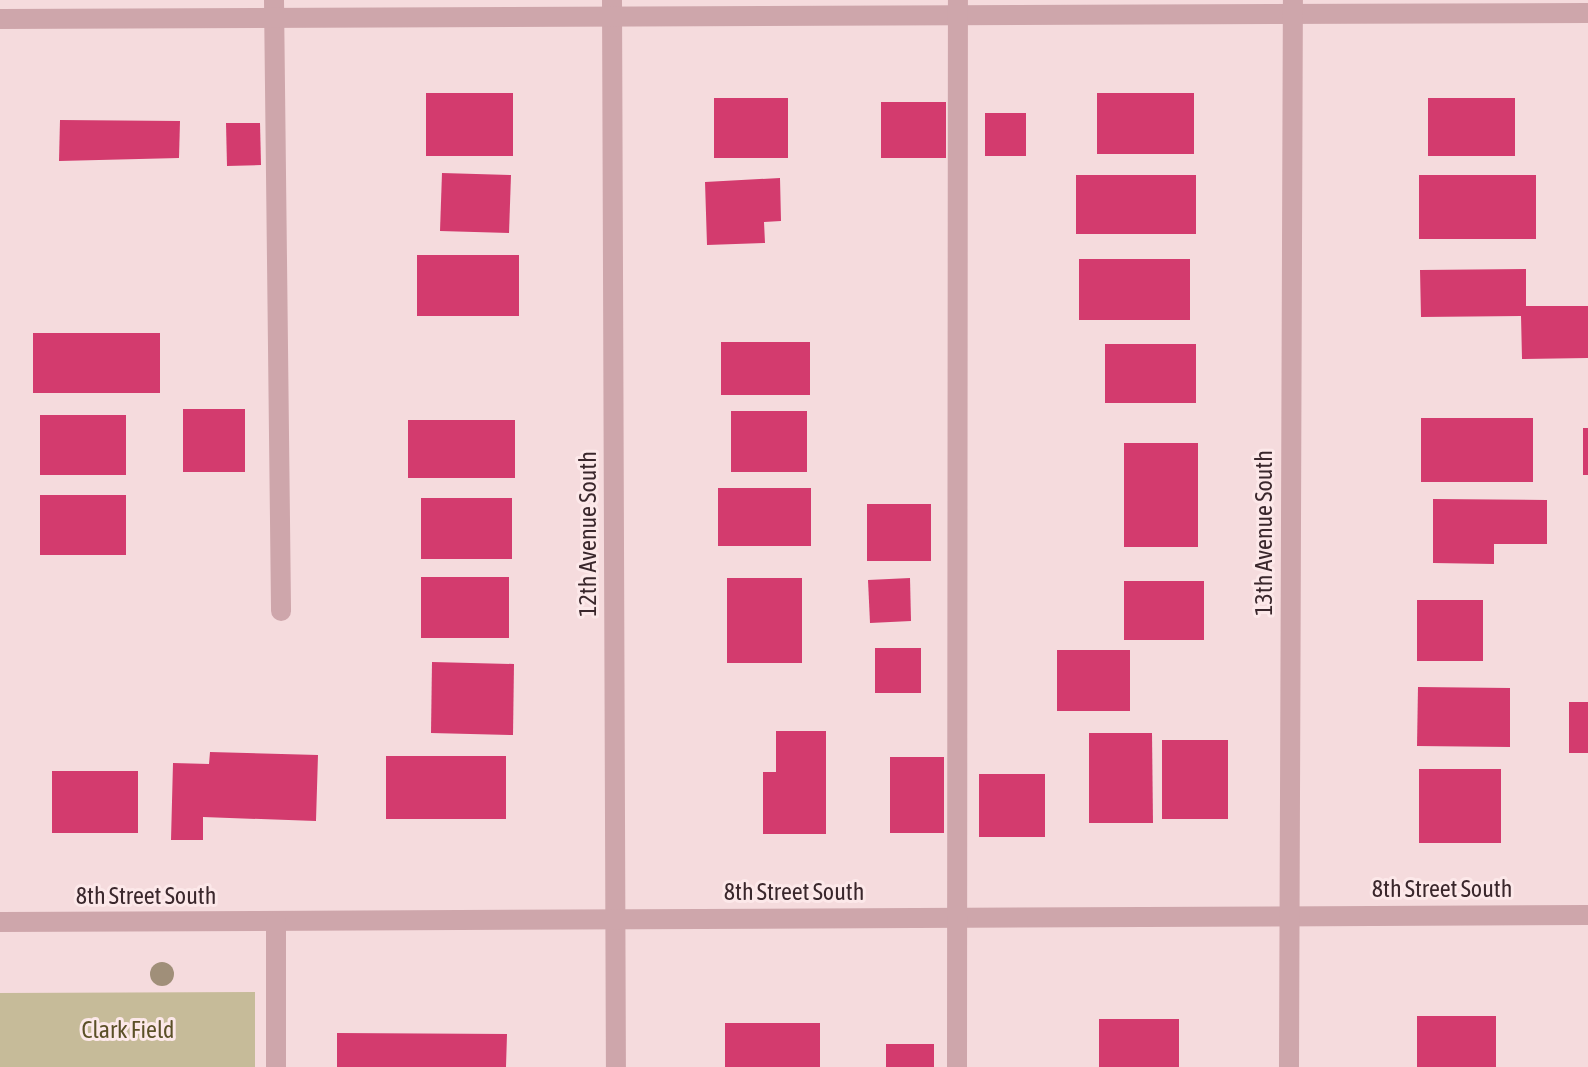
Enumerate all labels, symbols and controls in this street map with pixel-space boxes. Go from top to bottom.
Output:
street label: 13th Avenue South [1250,450,1278,616]
street label: 12th Avenue South [574,451,602,617]
street label: 8th Street South [1372,875,1512,903]
street label: 8th Street South [724,878,864,906]
street label: 8th Street South [76,882,216,910]
park label: Clark Field [82,1016,174,1044]

